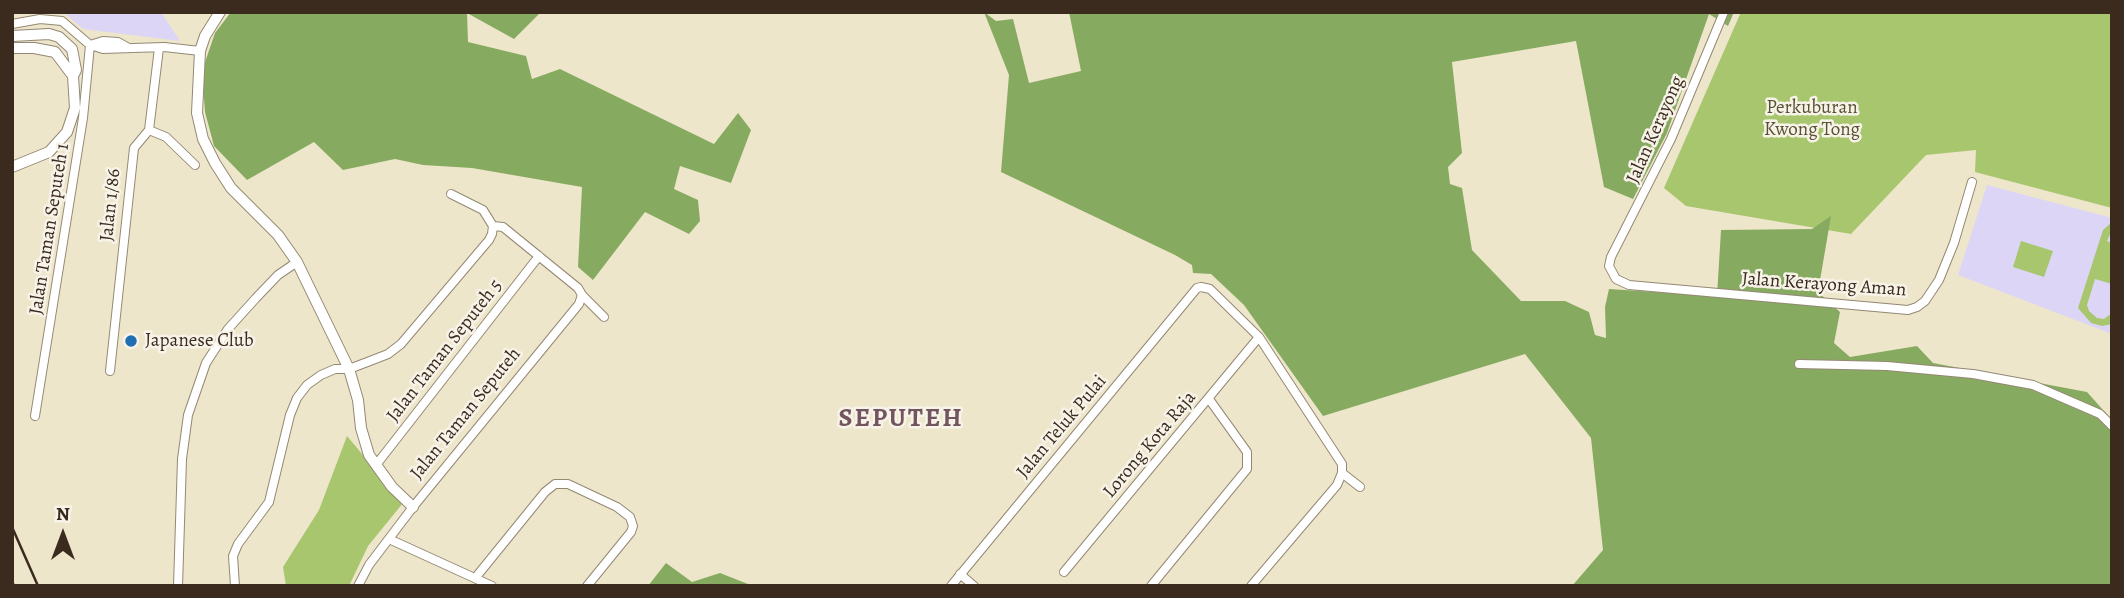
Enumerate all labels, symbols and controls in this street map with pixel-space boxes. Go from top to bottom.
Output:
street label: Jalan Kerayong [1622,73,1690,187]
park label: Perkuburan Kwong Tong [1764,97,1860,141]
street label: Jalan Taman Seputeh 1 [25,142,75,316]
street label: Jalan 1/86 [96,168,126,242]
street label: Jalan Kerayong Aman [1741,268,1907,302]
street label: Jalan Taman Seputeh 5 [382,275,508,427]
place label: Japanese Club [145,330,254,352]
marker: Japanese Club [123,333,139,349]
street label: Jalan Taman Seputeh [406,344,526,484]
street label: Jalan Teluk Pulai [1012,371,1112,483]
street label: Lorong Kota Raja [1099,387,1201,503]
district label: SEPUTEH [839,404,963,436]
north arrow [28,500,98,570]
text: N [56,501,70,527]

